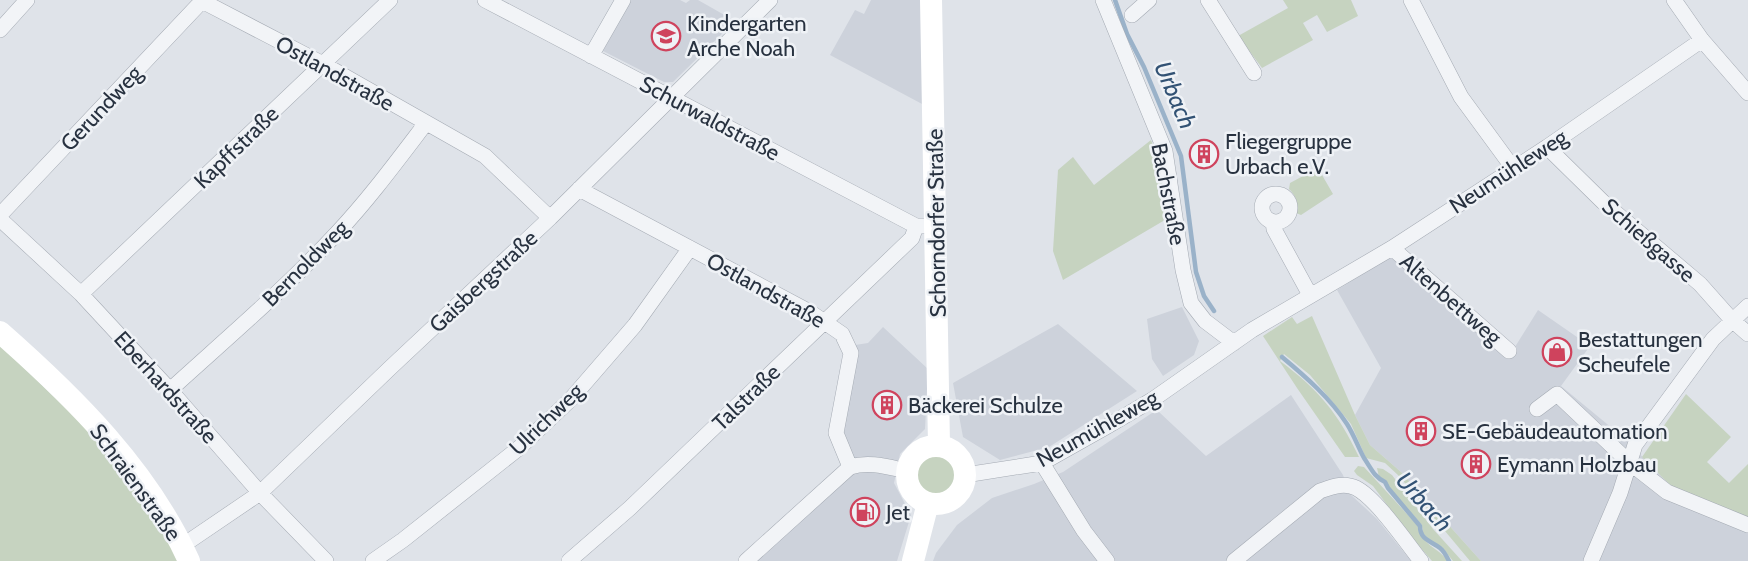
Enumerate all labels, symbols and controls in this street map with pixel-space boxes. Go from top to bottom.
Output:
place label: Kindergarten Arche Noah [687,10,807,62]
school or university icon: Kindergarten Arche Noah [650,20,682,52]
street label: Ostlandstraße [271,30,399,117]
water label: Urbach [1148,57,1203,133]
street label: Gerundweg [55,59,148,157]
street label: Schurwaldstraße [635,70,784,167]
street label: Kapffstraße [188,100,284,194]
street label: Neumühleweg [1444,123,1573,220]
street label: Schorndorfer Straße [921,128,952,318]
place label: Fliegergruppe Urbach e.V. [1225,128,1352,180]
building icon: Fliegergruppe Urbach e.V. [1188,138,1220,170]
street label: Bachstraße [1145,141,1192,247]
street label: Schießgasse [1597,193,1701,288]
street label: Bernoldweg [257,214,355,312]
street label: Gaisbergstraße [424,224,543,338]
street label: Ostlandstraße [702,247,830,334]
street label: Altenbettweg [1394,248,1508,351]
street label: Eberhardstraße [108,326,223,449]
place label: Bestattungen Scheufele [1578,326,1702,378]
shop icon: Bestattungen Scheufele [1541,336,1573,368]
street label: Talstraße [707,359,786,436]
street label: Ulrichweg [504,377,590,461]
street label: Neumühleweg [1032,383,1164,473]
building icon: Bäckerei Schulze [871,389,903,421]
place label: Bäckerei Schulze [908,392,1063,419]
building icon: SE-Gebäudeautomation [1405,415,1437,447]
place label: SE-Gebäudeautomation [1442,418,1667,445]
street label: Schraienstraße [84,419,187,546]
building icon: Eymann Holzbau [1460,448,1492,480]
place label: Eymann Holzbau [1497,451,1657,478]
water label: Urbach [1390,466,1459,538]
fuel station icon: Jet [849,496,881,528]
place label: Jet [885,499,911,526]

